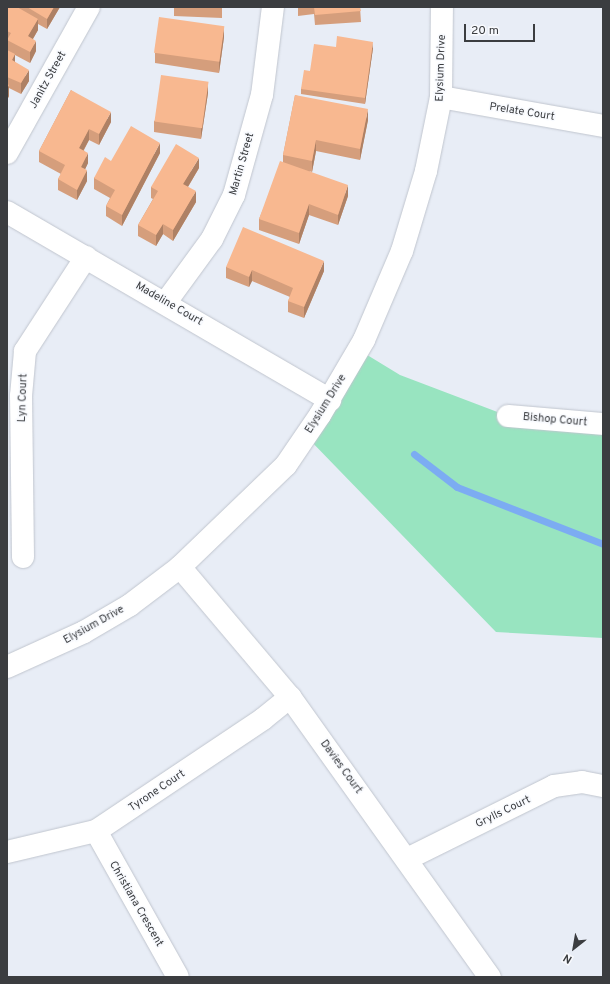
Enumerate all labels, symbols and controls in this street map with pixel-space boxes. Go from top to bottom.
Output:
scale bar [466,16,537,42]
text: 20 m [471,23,499,39]
street label: Elysium Drive [433,34,449,102]
street label: Janitz Street [27,49,69,111]
street label: Prelate Court [488,100,556,124]
street label: Martin Street [227,131,257,197]
street label: Madeline Court [133,279,205,329]
street label: Elysium Drive [303,372,349,436]
street label: Lyn Court [16,373,30,423]
street label: Bishop Court [522,411,588,429]
street label: Elysium Drive [61,603,127,647]
street label: Davies Court [317,738,365,796]
street label: Tyrone Court [126,767,188,815]
street label: Grylls Court [473,793,533,831]
street label: Christiana Crescent [106,859,166,949]
north arrow [554,928,594,968]
text: N [561,950,575,966]

